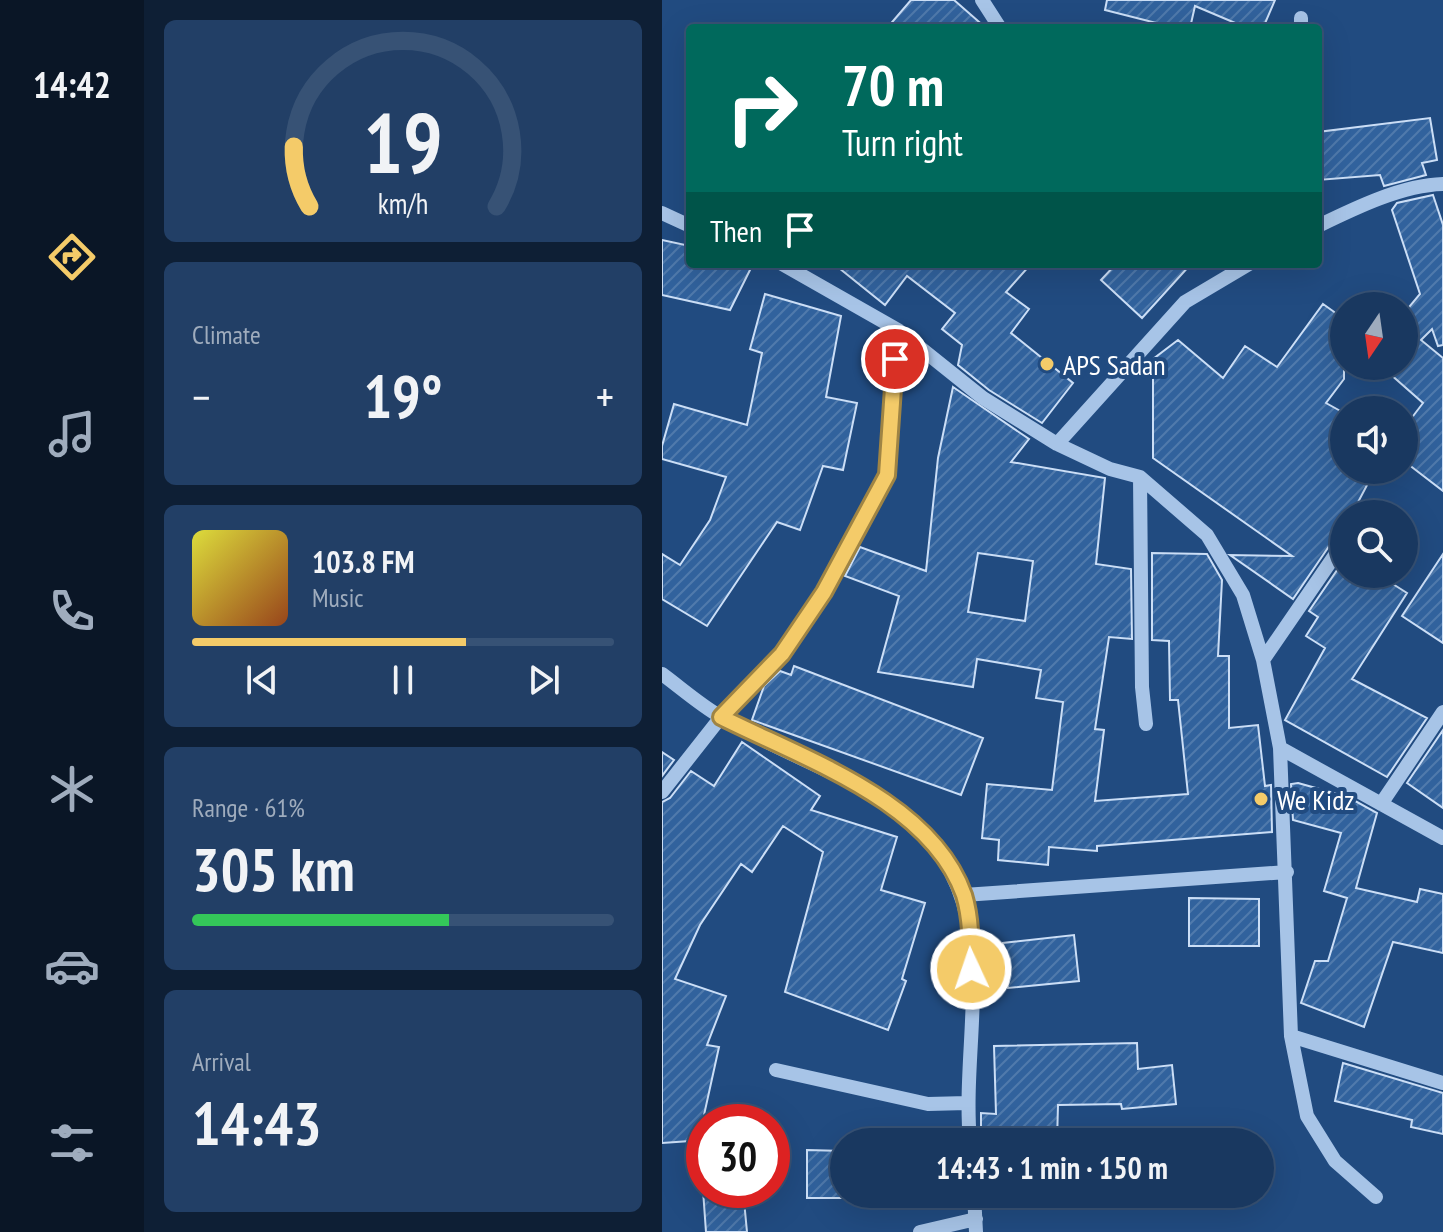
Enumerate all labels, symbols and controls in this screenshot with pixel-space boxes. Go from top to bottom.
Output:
text: 70 m [842,49,944,121]
icon: right [710,56,814,160]
text: 14:42 [33,61,111,108]
text: 19 [363,88,443,196]
text: Turn right [842,119,963,166]
text: km/h [378,185,428,222]
icon: arrive [778,208,822,252]
text: Then [710,211,762,250]
icon: directions [44,229,100,285]
north arrow [1330,292,1418,380]
map controls [1330,292,1418,588]
text: Climate [192,318,261,351]
pin [861,325,929,393]
icon: arrive [873,337,917,381]
place label: APS Sadan [1063,346,1166,383]
marker: APS Sadan [1038,355,1056,373]
text: 19° [363,357,443,435]
text: − [192,368,210,425]
text: + [596,368,614,425]
button: sound [1330,396,1418,484]
icon: music [44,406,100,462]
button: search [1330,500,1418,588]
text: 103.8 FM [312,542,414,581]
text: Music [312,581,364,614]
icon: phone [44,583,100,639]
icon: previous [240,658,284,702]
icon: pause [381,658,425,702]
icon: next [522,658,566,702]
icon: climate [44,761,100,817]
place label: We Kidz [1277,781,1354,818]
marker: We Kidz [1252,790,1270,808]
text: Range · 61% [192,791,305,824]
text: 305 km [192,830,355,908]
position arrow [929,927,1013,1011]
icon: car [44,938,100,994]
text: Arrival [192,1045,251,1078]
text: 14:43 [192,1084,322,1162]
speed limit sign: 30 [686,1104,790,1208]
icon: filters [44,1115,100,1171]
text: 14:43 · 1 min · 150 m [936,1148,1168,1187]

